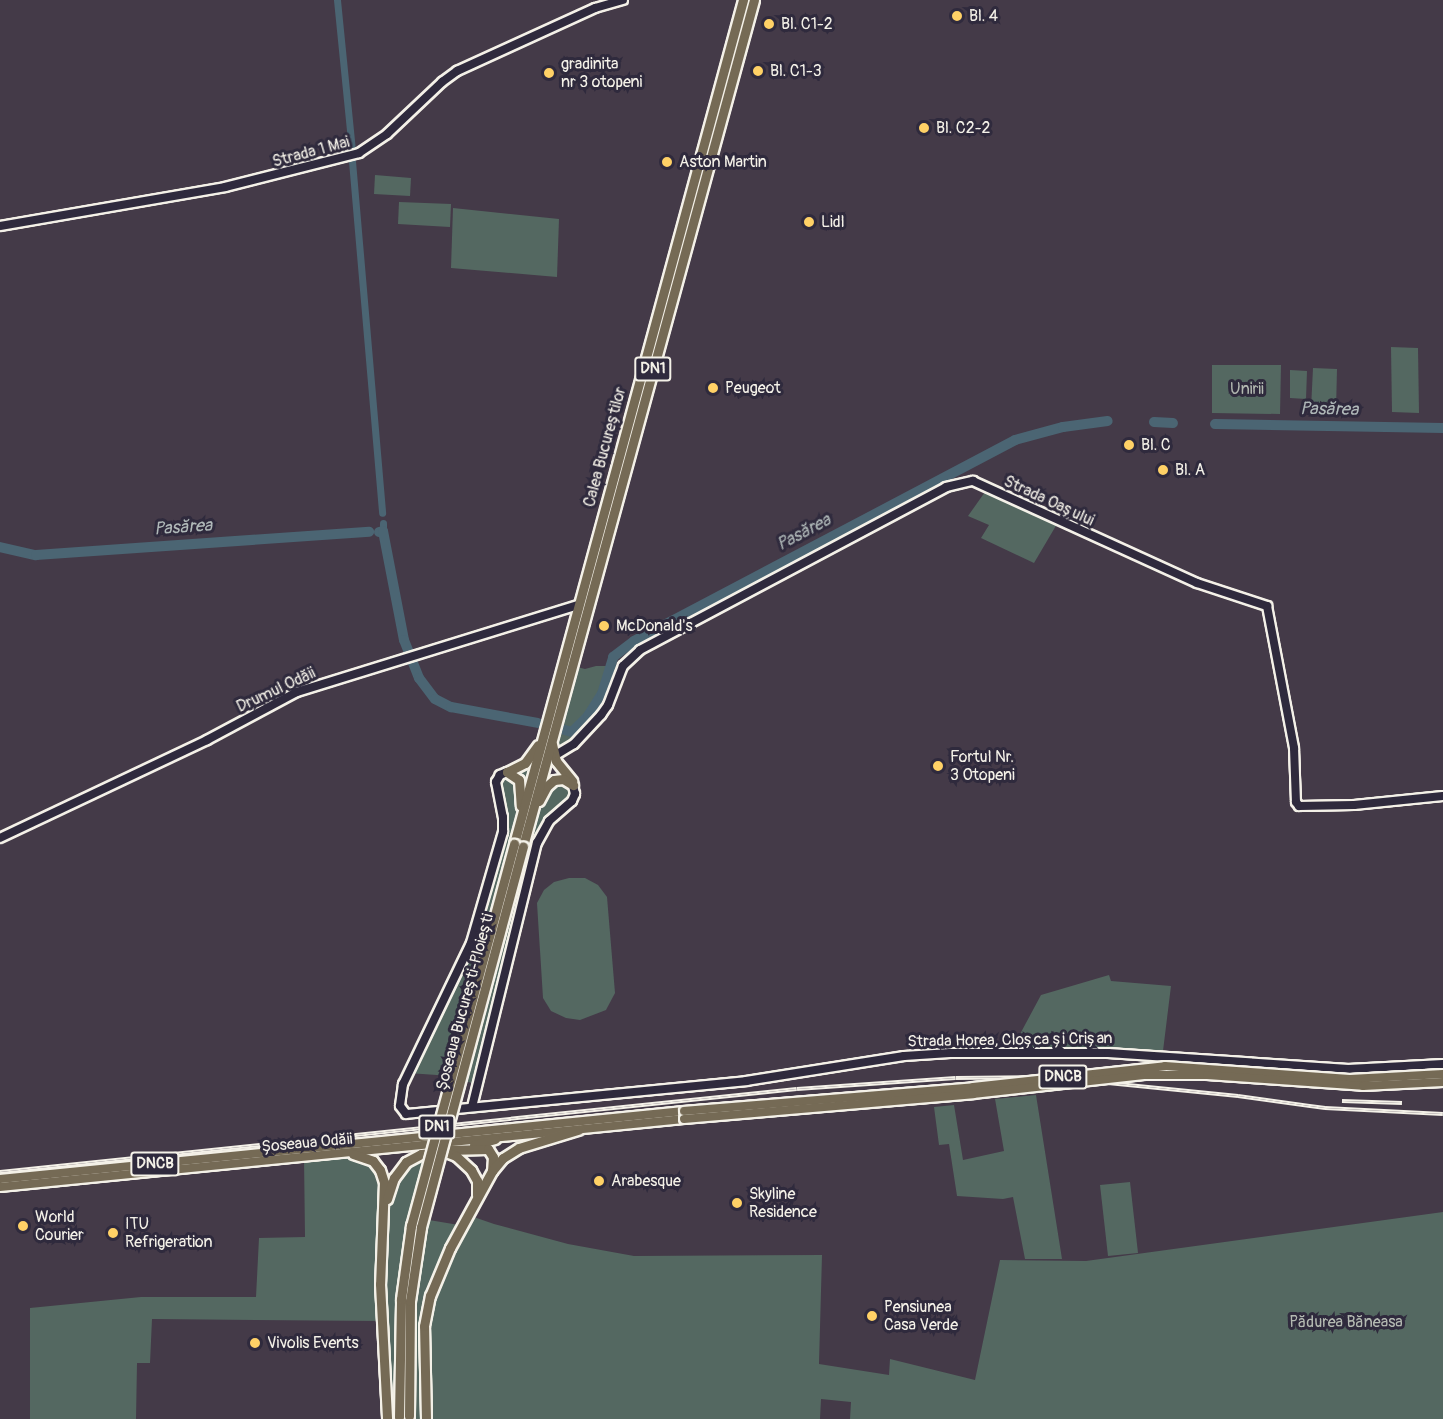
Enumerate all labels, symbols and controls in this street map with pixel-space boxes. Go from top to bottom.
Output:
place label: Bl. 4 [969,6,998,26]
marker: Bl. 4 [950,9,964,23]
place label: Bl. C1-2 [781,14,833,34]
marker: Bl. C1-2 [762,17,776,31]
place label: gradinita nr 3 otopeni [561,54,642,92]
place label: Bl. C1-3 [770,61,822,81]
marker: Bl. C1-3 [751,64,765,78]
marker: gradinita nr 3 otopeni [542,66,556,80]
place label: Bl. C2-2 [936,118,990,138]
marker: Bl. C2-2 [917,121,931,135]
street label: Strada 1 Mai [270,132,352,172]
place label: Aston Martin [679,152,767,172]
marker: Aston Martin [660,155,674,169]
place label: Lidl [821,212,845,232]
marker: Lidl [802,215,816,229]
road number: DN1 [634,357,672,381]
place label: Peugeot [725,378,781,398]
park label: Unirii [1230,379,1264,399]
marker: Peugeot [706,381,720,395]
street label: Calea Bucureștilor [580,385,630,509]
water label: Pasărea [1300,399,1358,421]
place label: Bl. C [1141,435,1171,455]
marker: Bl. C [1122,438,1136,452]
place label: Bl. A [1175,460,1205,480]
marker: Bl. A [1156,463,1170,477]
street label: Strada Oașului [1001,472,1097,530]
water label: Pasărea [773,510,835,556]
water label: Pasărea [153,515,213,541]
place label: McDonald's [616,616,693,636]
marker: McDonald's [597,619,611,633]
street label: Drumul Odăii [234,663,318,717]
place label: Fortul Nr. 3 Otopeni [950,747,1015,785]
marker: Fortul Nr. 3 Otopeni [931,759,945,773]
street label: Șoseaua București-Ploiești [432,912,498,1092]
street label: Strada Horea, Cloșca și Crișan [907,1029,1113,1051]
road number: DNCB [1038,1065,1088,1089]
road number: DN1 [418,1115,456,1139]
street label: Șoseaua Odăii [261,1129,353,1157]
road number: DNCB [130,1152,180,1176]
place label: Arabesque [611,1171,681,1191]
marker: Arabesque [592,1174,606,1188]
place label: Skyline Residence [749,1184,817,1222]
marker: Skyline Residence [730,1196,744,1210]
place label: World Courier [35,1207,84,1245]
place label: ITU Refrigeration [125,1214,213,1252]
marker: World Courier [16,1219,30,1233]
marker: ITU Refrigeration [106,1226,120,1240]
place label: Pensiunea Casa Verde [884,1297,958,1335]
marker: Pensiunea Casa Verde [865,1309,879,1323]
park label: Pădurea Băneasa [1289,1312,1403,1332]
place label: Vivolis Events [267,1333,359,1353]
marker: Vivolis Events [248,1336,262,1350]

